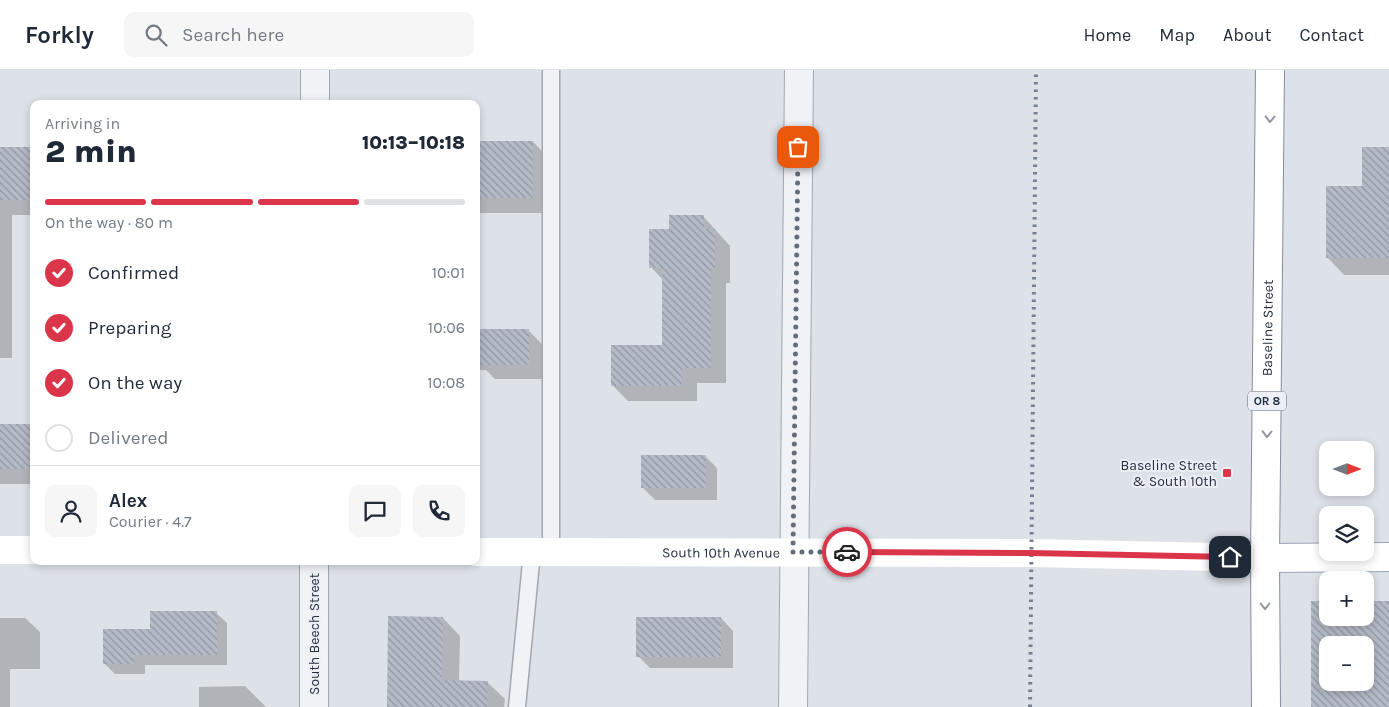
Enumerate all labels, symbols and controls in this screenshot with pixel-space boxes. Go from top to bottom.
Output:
search box [124,12,474,57]
text: Forkly [25,21,94,49]
icon: search [142,21,170,49]
text: Search here [182,24,284,46]
text: Home [1083,24,1131,46]
text: Map [1159,24,1195,46]
text: About [1223,24,1272,46]
text: Contact [1300,24,1364,46]
text: Arriving in [45,114,120,133]
one-way arrow [1265,115,1275,123]
pin [777,126,819,168]
text: 10:13–10:18 [362,132,465,154]
text: 2 min [45,133,137,170]
icon: bag [784,133,812,161]
text: On the way · 80 m [45,213,173,232]
icon: check [45,259,73,287]
text: Confirmed [88,262,179,284]
text: 10:01 [432,263,465,282]
street label: Baseline Street [1259,280,1277,376]
icon: check [45,314,73,342]
text: Preparing [88,317,171,339]
text: 10:06 [428,318,465,337]
icon: check [45,369,73,397]
text: On the way [88,372,182,394]
text: 10:08 [427,373,465,392]
road number: OR 8 [1248,392,1286,411]
text: Delivered [88,427,168,449]
one-way arrow [1262,430,1272,438]
north arrow [1319,441,1374,496]
map controls [1319,441,1374,691]
place label: Baseline Street & South 10th [1121,457,1217,490]
marker: Baseline Street & South 10th [1221,467,1233,479]
button: person [45,485,97,537]
button: chat [349,485,401,537]
button: phone [413,485,465,537]
text: Alex [109,490,147,512]
button: layers [1319,506,1374,561]
text: Courier · 4.7 [109,512,192,531]
courier [822,527,872,577]
pin [1209,536,1251,578]
icon: car [833,538,861,566]
icon: home [1216,543,1244,571]
street label: South 10th Avenue [662,544,780,562]
button: + [1319,571,1374,626]
street label: South Beech Street [306,573,323,695]
one-way arrow [1260,603,1270,611]
button: − [1319,636,1374,691]

